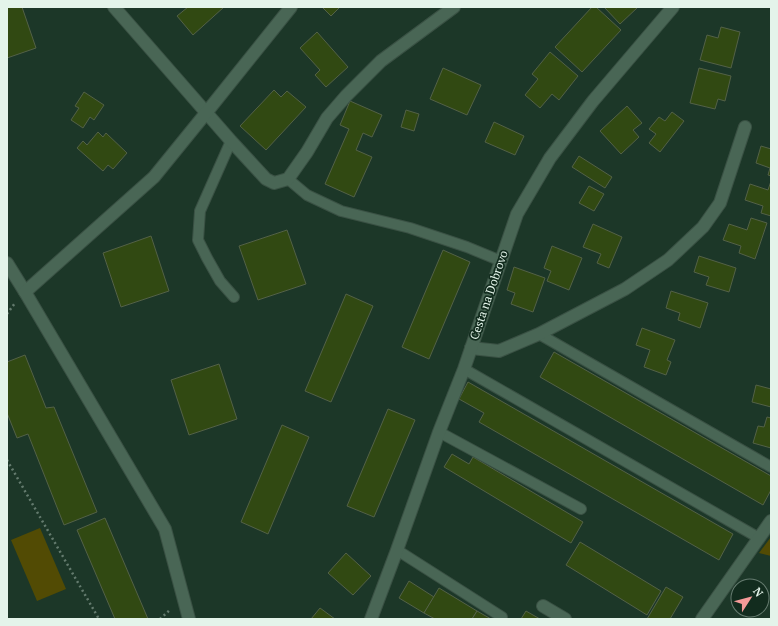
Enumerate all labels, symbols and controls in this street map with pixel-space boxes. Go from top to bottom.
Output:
street label: Cesta na Dobrovo [466,248,511,341]
north arrow [730,578,770,618]
text: N [750,585,767,600]

